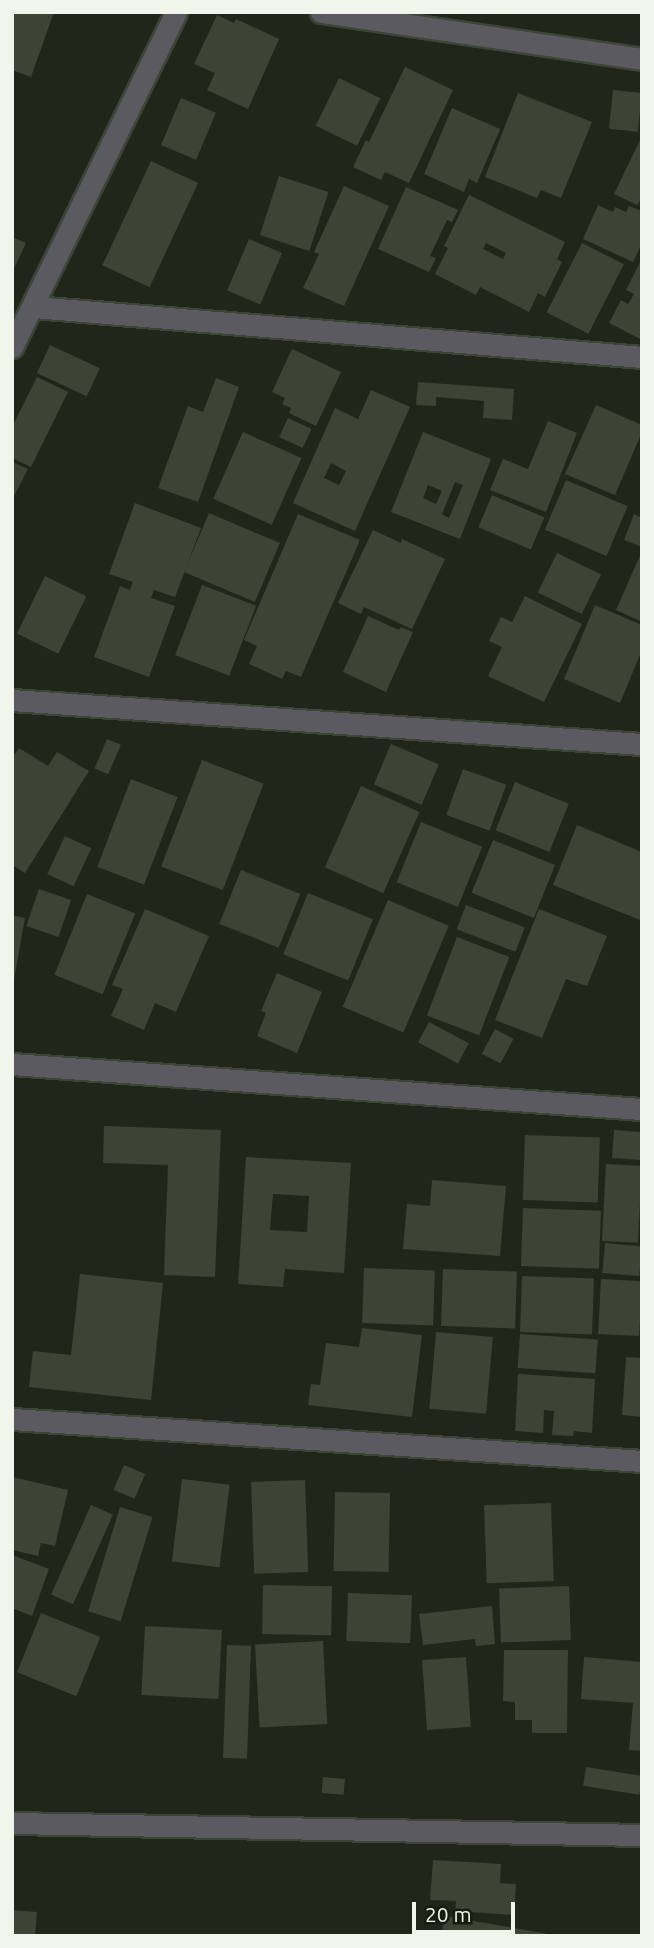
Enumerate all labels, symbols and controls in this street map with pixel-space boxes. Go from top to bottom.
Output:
scale bar [416,1888,519,1932]
text: 20 m [425,1902,472,1926]

